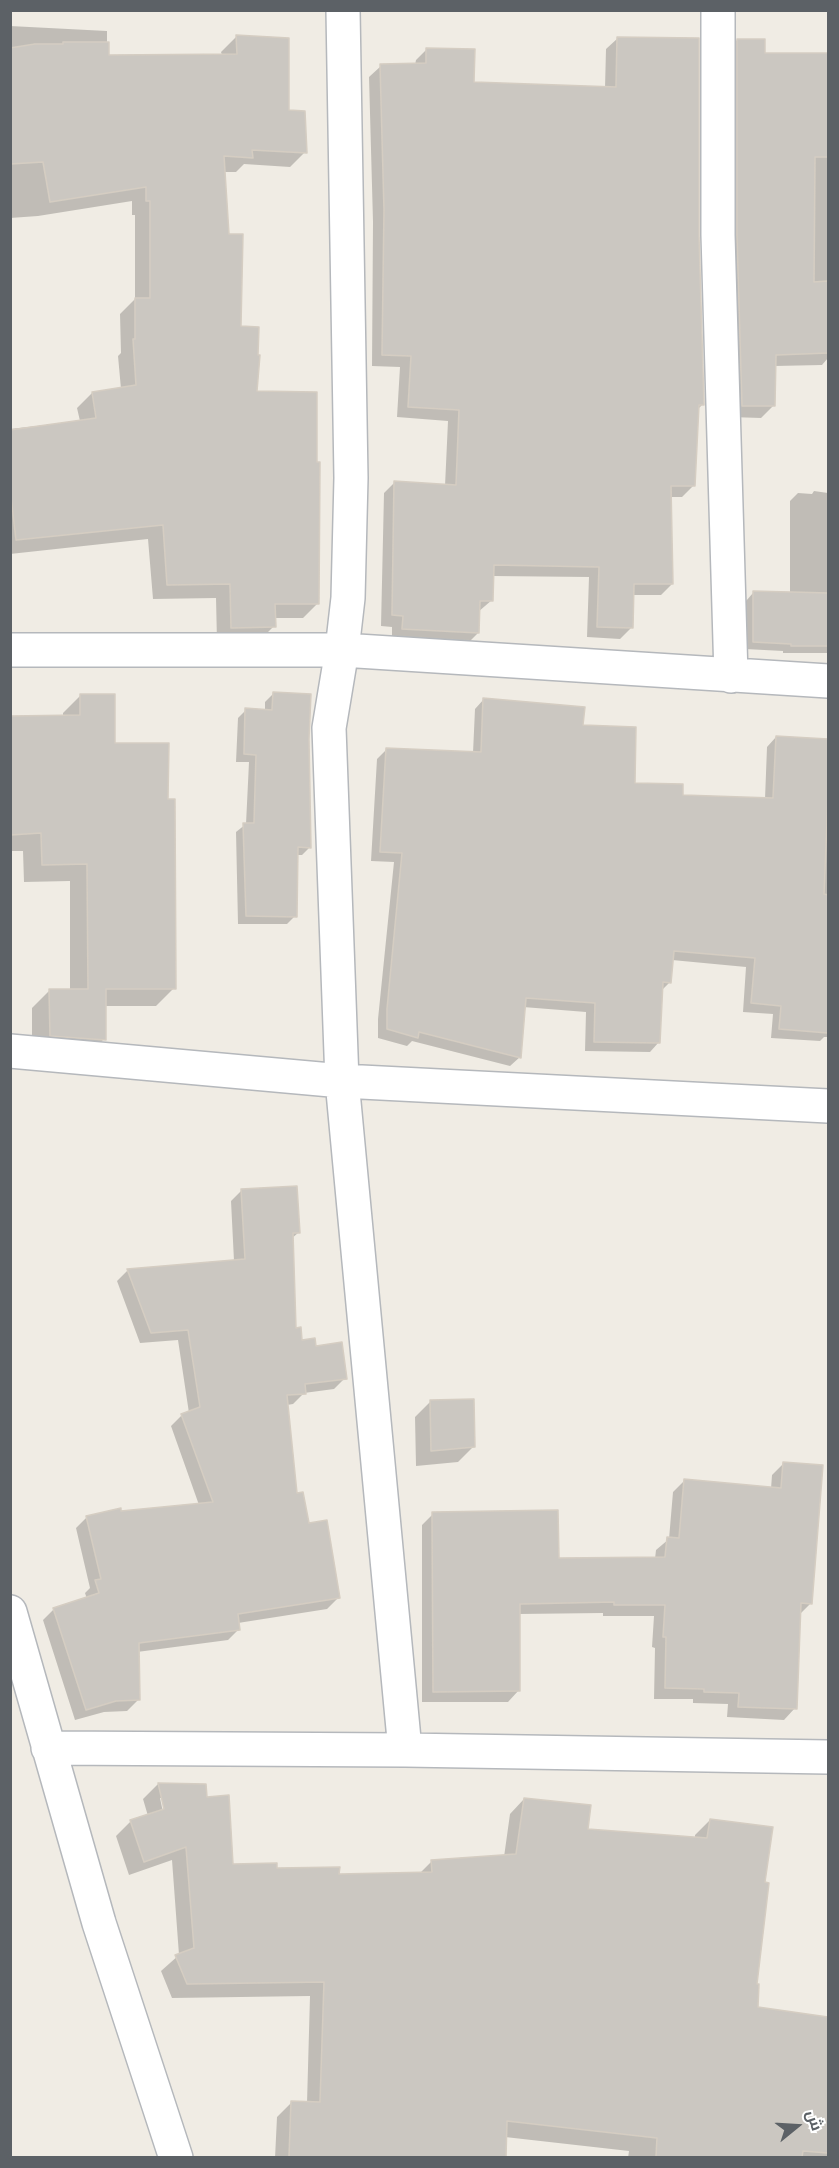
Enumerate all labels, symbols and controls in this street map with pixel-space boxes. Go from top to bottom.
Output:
north arrow [767,2096,827,2156]
text: ش [803,2108,826,2133]

